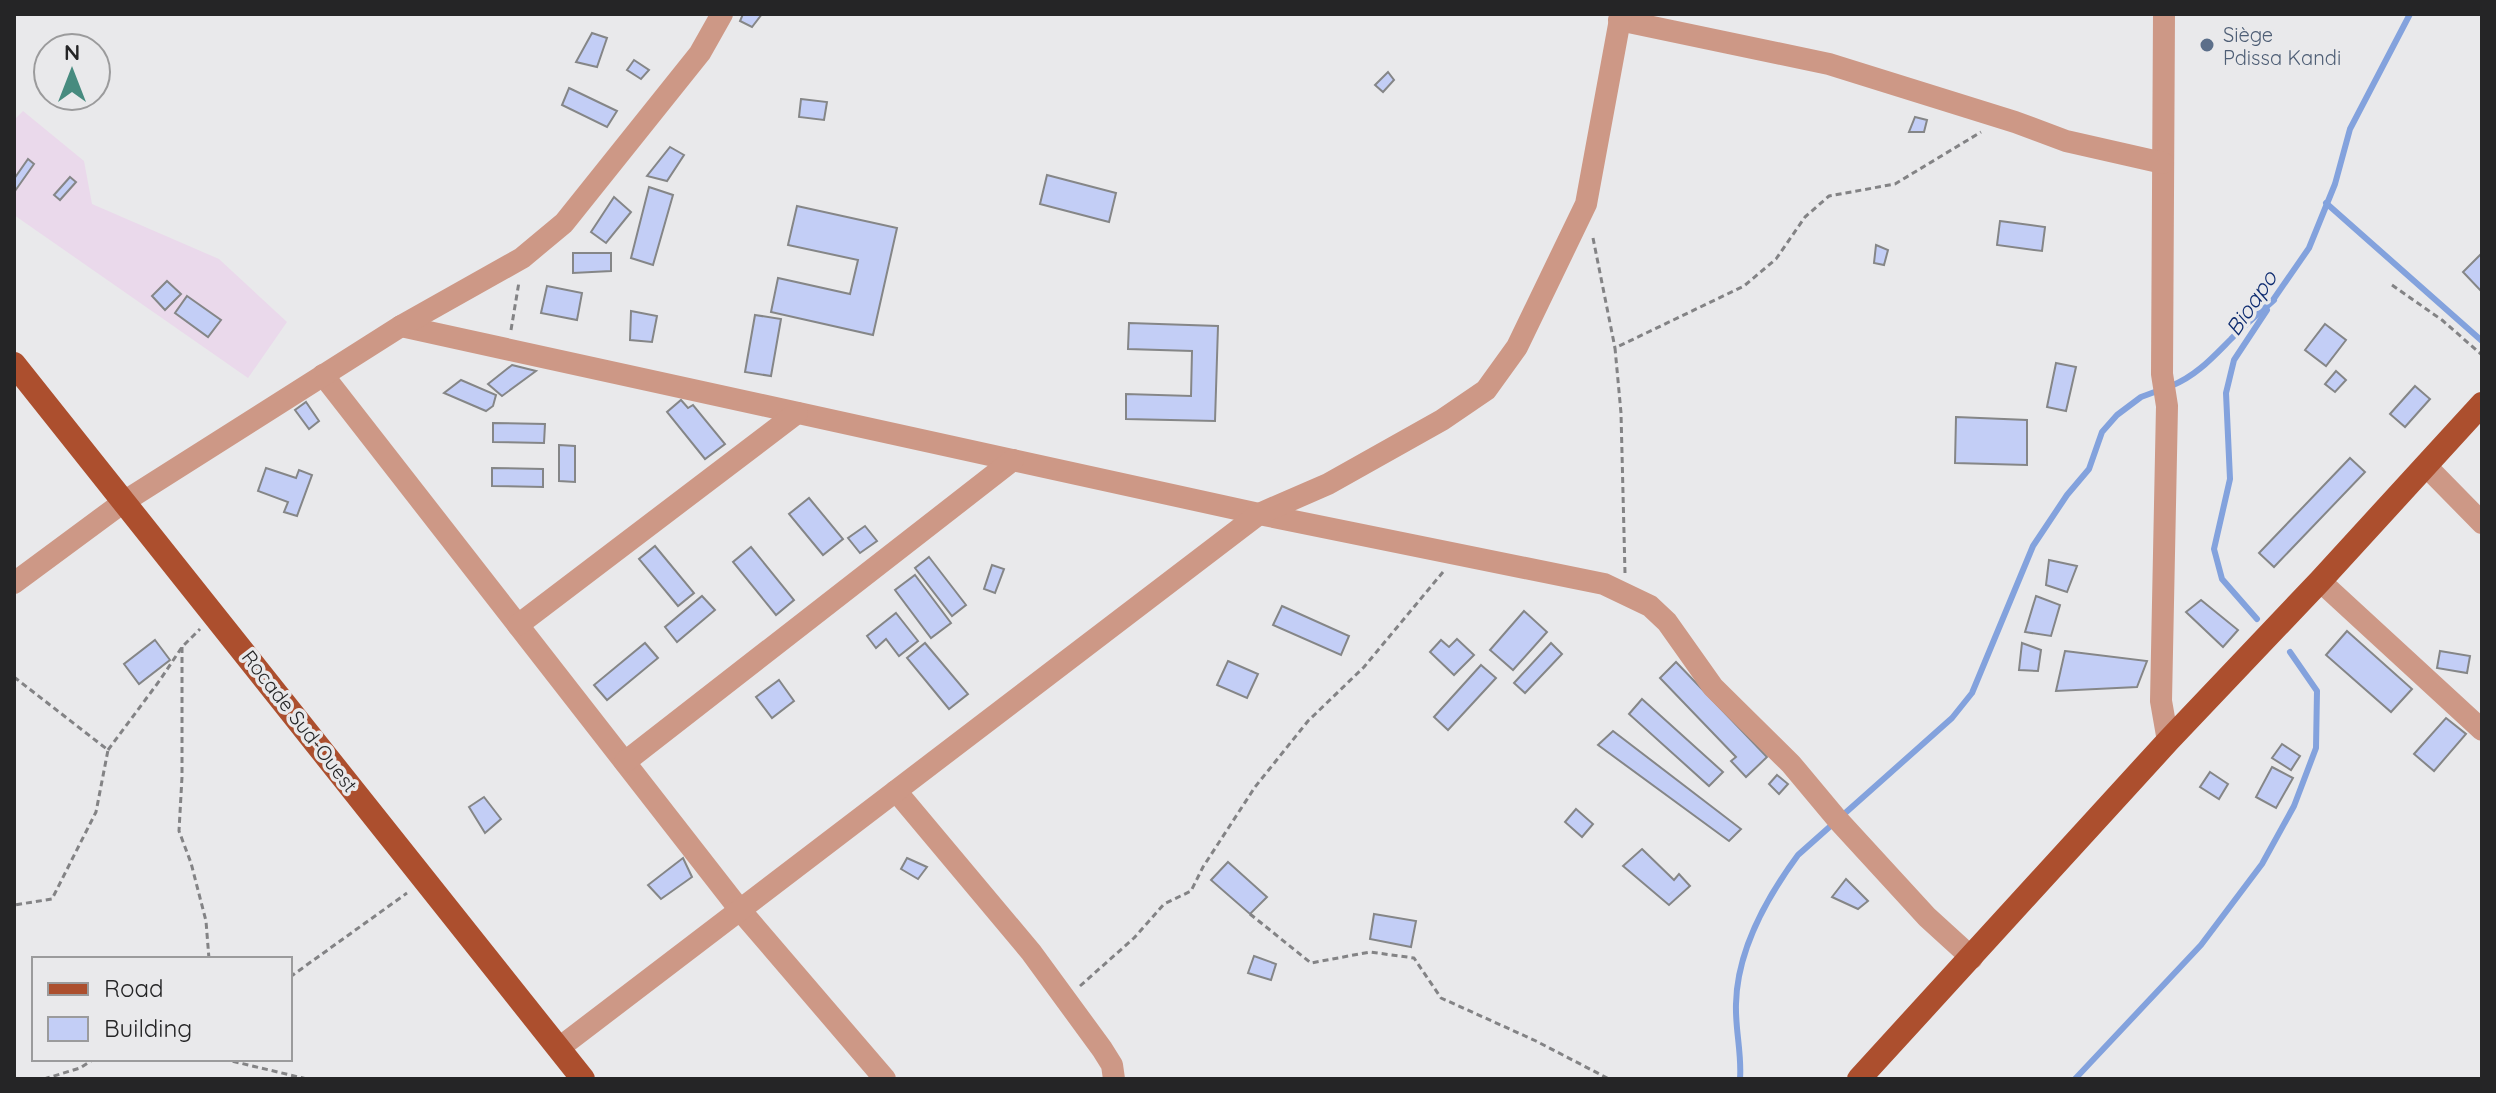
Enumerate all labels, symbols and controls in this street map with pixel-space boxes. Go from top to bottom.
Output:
place label: Siège Pdissa Kandi [2223,22,2341,70]
north arrow [32,32,112,112]
marker: Siège Pdissa Kandi [2198,36,2216,54]
text: N [64,38,80,66]
water label: Bioapo [2219,264,2284,341]
street label: Rocade Sud-Ouest [237,645,363,797]
legend [32,957,292,1061]
text: Road [104,973,164,1003]
text: Building [104,1013,192,1043]

